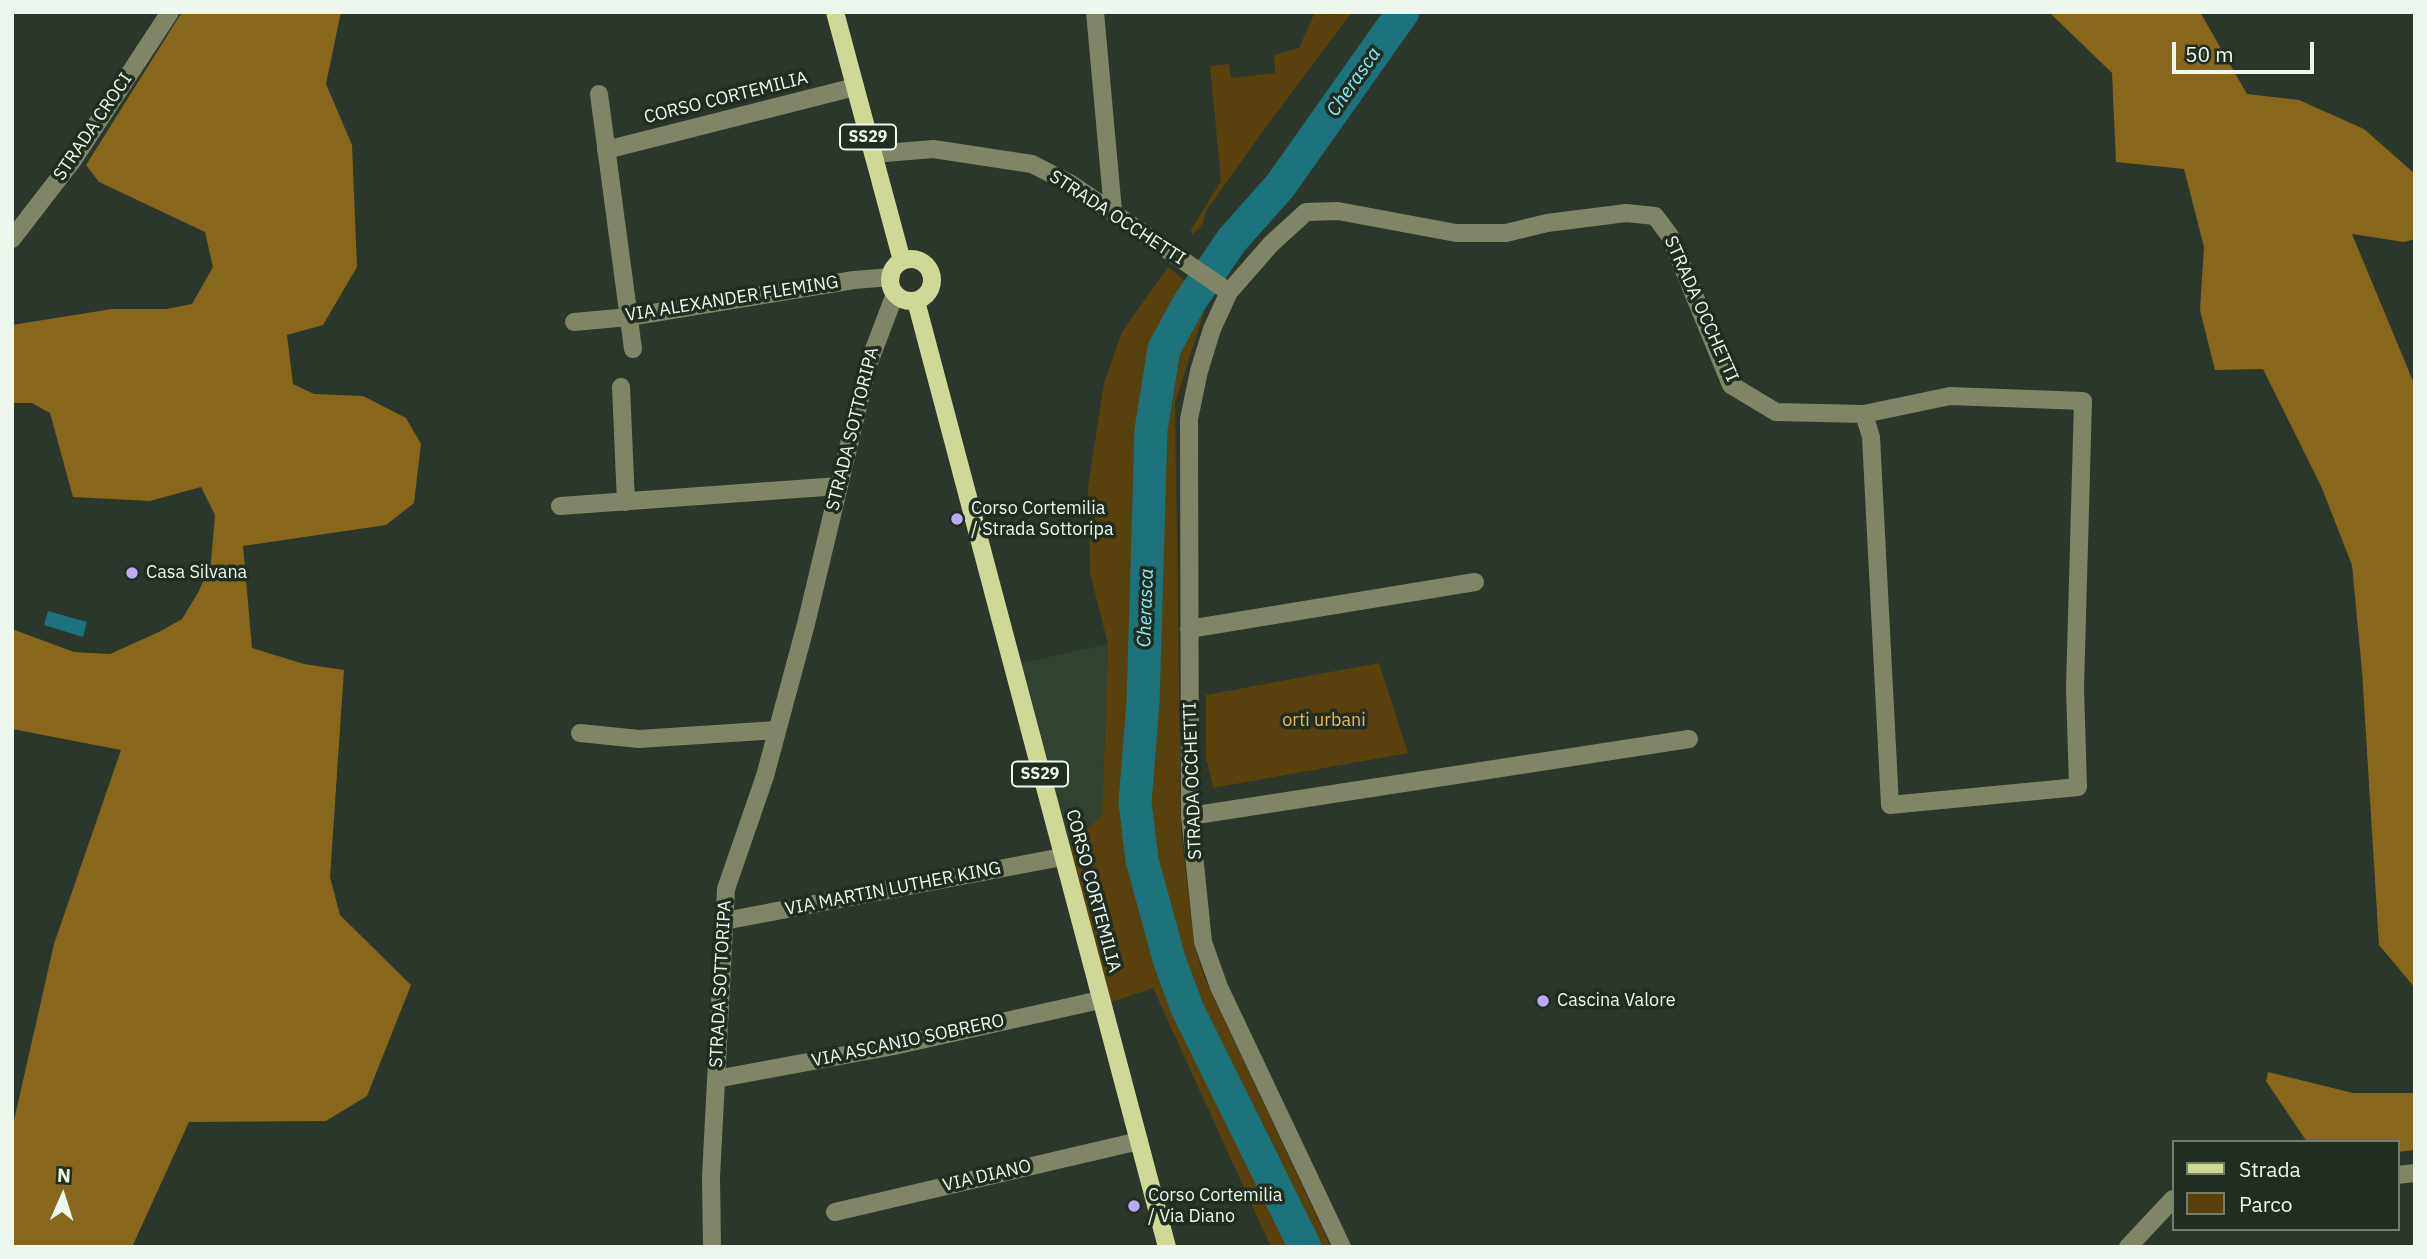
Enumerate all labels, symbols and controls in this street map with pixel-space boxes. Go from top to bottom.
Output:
scale bar [2175,28,2317,72]
text: 50 m [2185,40,2234,68]
water label: Cherasca [1322,43,1386,121]
street label: CORSO CORTEMILIA [642,67,810,129]
street label: STRADA CROCI [49,69,137,185]
road number: SS29 [840,125,896,150]
street label: STRADA OCCHETTI [1045,166,1189,270]
street label: STRADA OCCHETTI [1659,233,1743,385]
street label: VIA ALEXANDER FLEMING [624,271,840,327]
street label: STRADA SOTTORIPA [822,345,884,513]
place label: Corso Cortemilia / Strada Sottoripa [971,498,1114,540]
marker: Corso Cortemilia / Strada Sottoripa [949,511,965,527]
place label: Casa Silvana [146,562,247,584]
marker: Casa Silvana [124,565,140,581]
water label: Cherasca [1133,568,1159,648]
street label: STRADA OCCHETTI [1179,702,1207,860]
park label: orti urbani [1282,710,1366,732]
road number: SS29 [1012,762,1068,786]
street label: CORSO CORTEMILIA [1061,807,1125,975]
street label: VIA MARTIN LUTHER KING [783,857,1003,921]
street label: STRADA SOTTORIPA [706,900,736,1068]
place label: Cascina Valore [1557,990,1676,1012]
marker: Cascina Valore [1535,993,1551,1009]
street label: VIA ASCANIO SOBRERO [810,1010,1006,1072]
legend [2172,1140,2399,1231]
street label: VIA DIANO [941,1155,1033,1197]
text: Strada [2239,1155,2301,1183]
north arrow [28,1161,98,1231]
text: N [57,1163,72,1187]
place label: Corso Cortemilia / Via Diano [1148,1185,1282,1228]
text: Parco [2239,1190,2293,1218]
marker: Corso Cortemilia / Via Diano [1126,1198,1142,1214]

